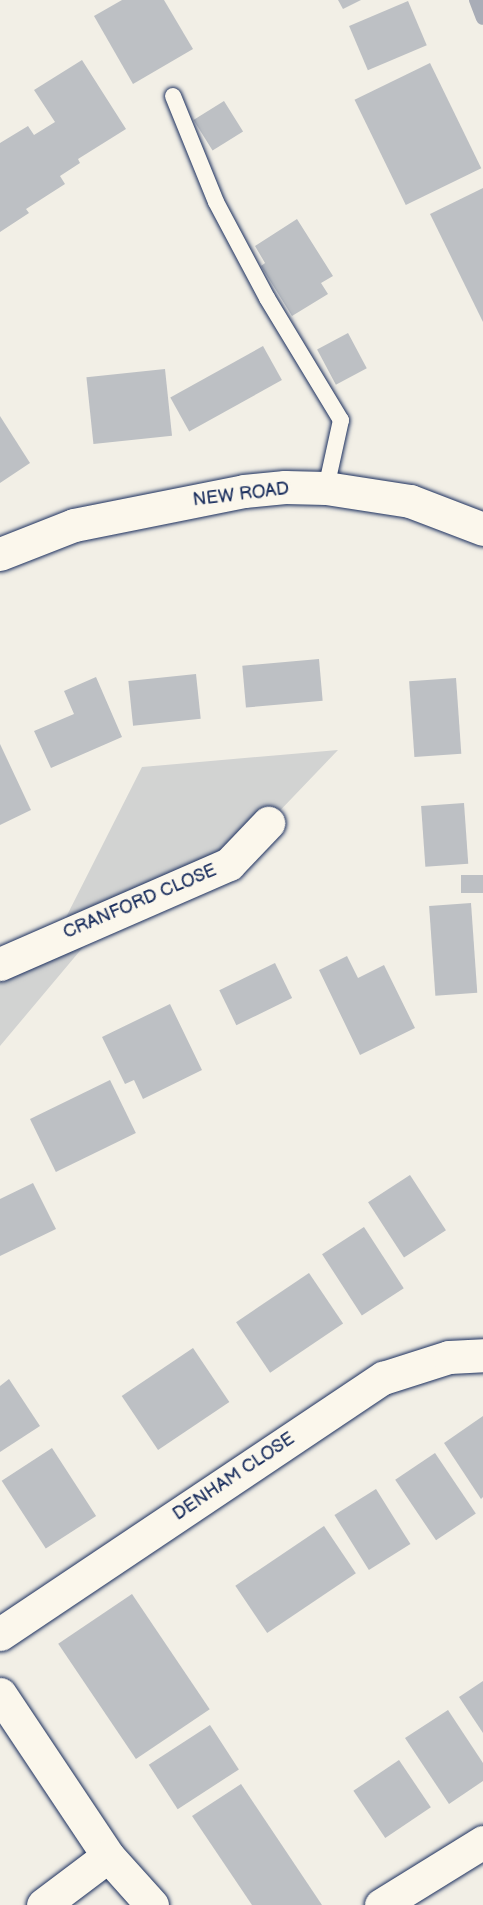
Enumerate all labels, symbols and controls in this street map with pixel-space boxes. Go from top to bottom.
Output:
street label: NEW ROAD [192,478,290,512]
street label: CRANFORD CLOSE [60,860,220,944]
street label: DENHAM CLOSE [169,1428,299,1526]

